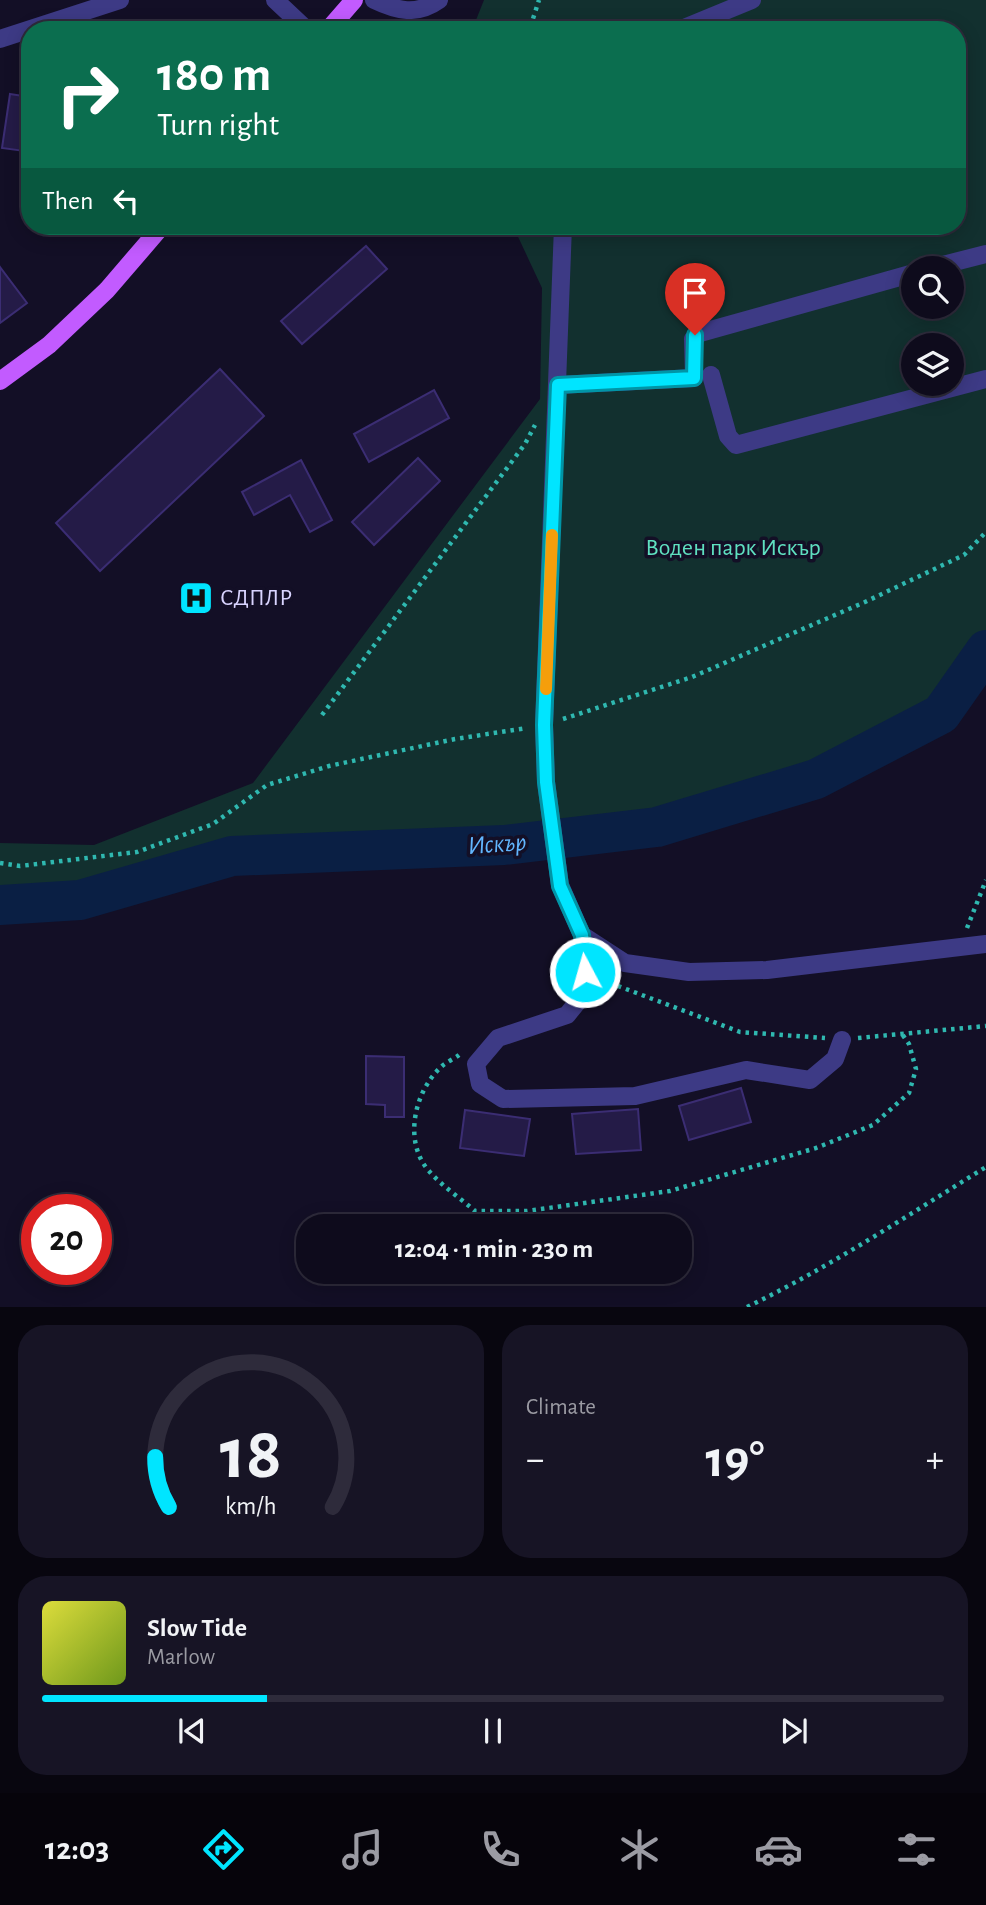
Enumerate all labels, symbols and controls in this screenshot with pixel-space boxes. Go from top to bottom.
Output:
icon: right [42,49,133,140]
text: 180 m [157,51,271,100]
text: Turn right [157,109,279,141]
icon: left [107,182,145,220]
text: Then [42,188,93,214]
map controls [901,256,964,396]
button: search [901,256,964,319]
pin [665,263,725,335]
icon: arrive [676,274,714,312]
button: layers [901,333,964,396]
park label: Воден парк Искър [645,536,821,560]
hospital icon: СДПЛР [177,579,215,617]
place label: СДПЛР [220,586,292,610]
water label: Искър [467,829,527,859]
position arrow [548,935,622,1009]
speed limit sign: 20 [21,1194,112,1285]
text: 12:04 · 1 min · 230 m [395,1236,593,1262]
text: Climate [526,1396,596,1419]
text: 18 [220,1420,282,1493]
text: 19° [705,1434,765,1486]
text: − [526,1441,544,1479]
text: + [926,1441,944,1479]
text: km/h [225,1494,277,1519]
text: Slow Tide [147,1615,247,1641]
text: Marlow [147,1646,215,1669]
icon: previous [173,1712,211,1750]
icon: pause [474,1712,512,1750]
icon: next [775,1712,813,1750]
icon: directions [199,1825,248,1874]
icon: music [338,1825,387,1874]
icon: phone [476,1825,525,1874]
icon: climate [615,1825,664,1874]
icon: car [754,1825,803,1874]
icon: filters [892,1825,941,1874]
text: 12:03 [45,1833,109,1865]

